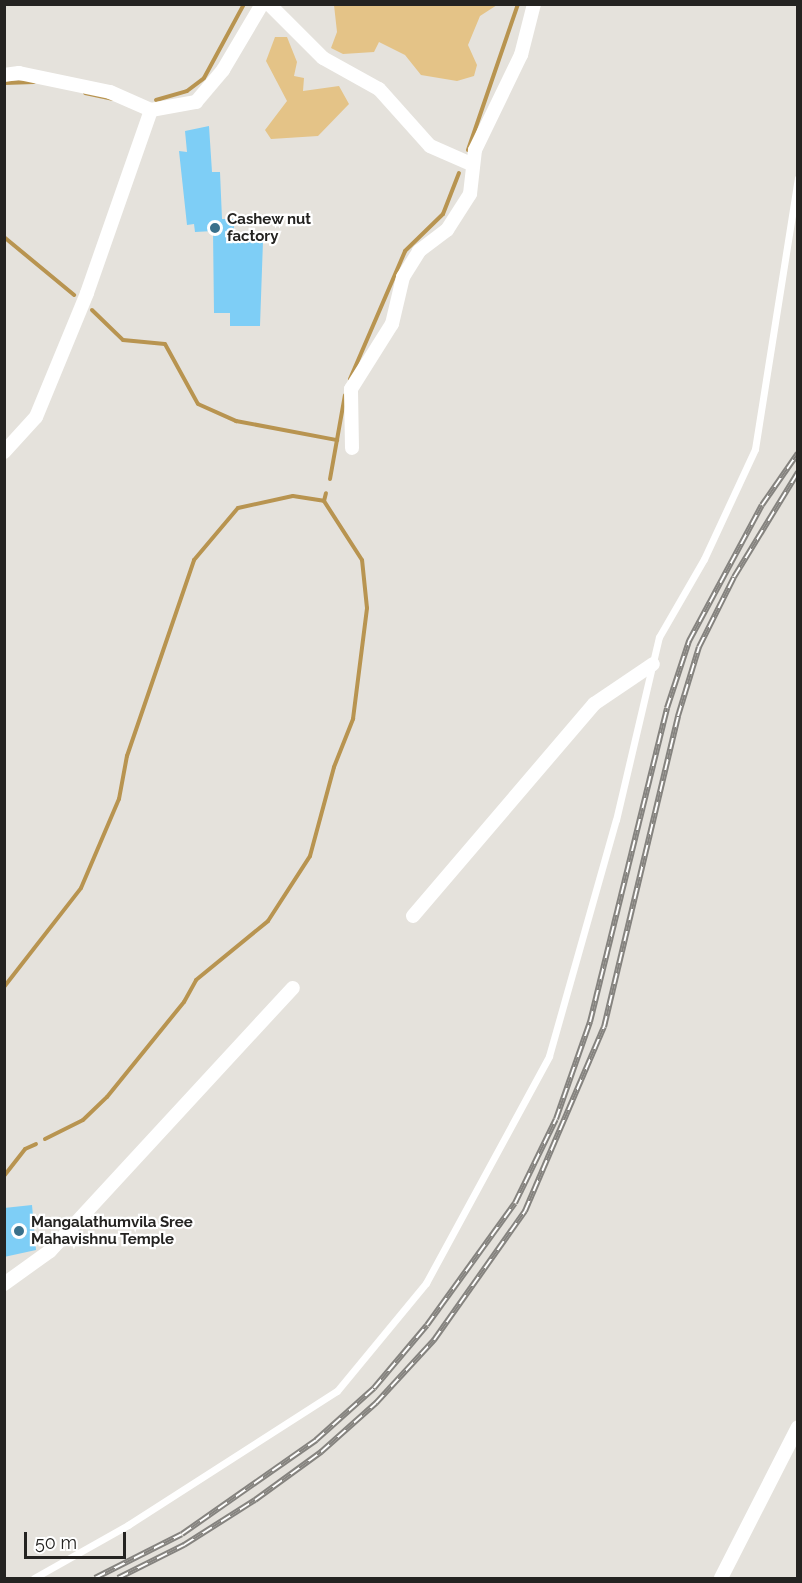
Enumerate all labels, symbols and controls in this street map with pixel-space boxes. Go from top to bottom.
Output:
place label: Cashew nut factory [227,210,311,245]
marker: Cashew nut factory [208,221,222,235]
place label: Mangalathumvila Sree Mahavishnu Temple [31,1213,193,1248]
marker: Mangalathumvila Sree Mahavishnu Temple [12,1224,26,1238]
scale bar [27,1520,129,1558]
text: 50 m [35,1532,77,1553]

